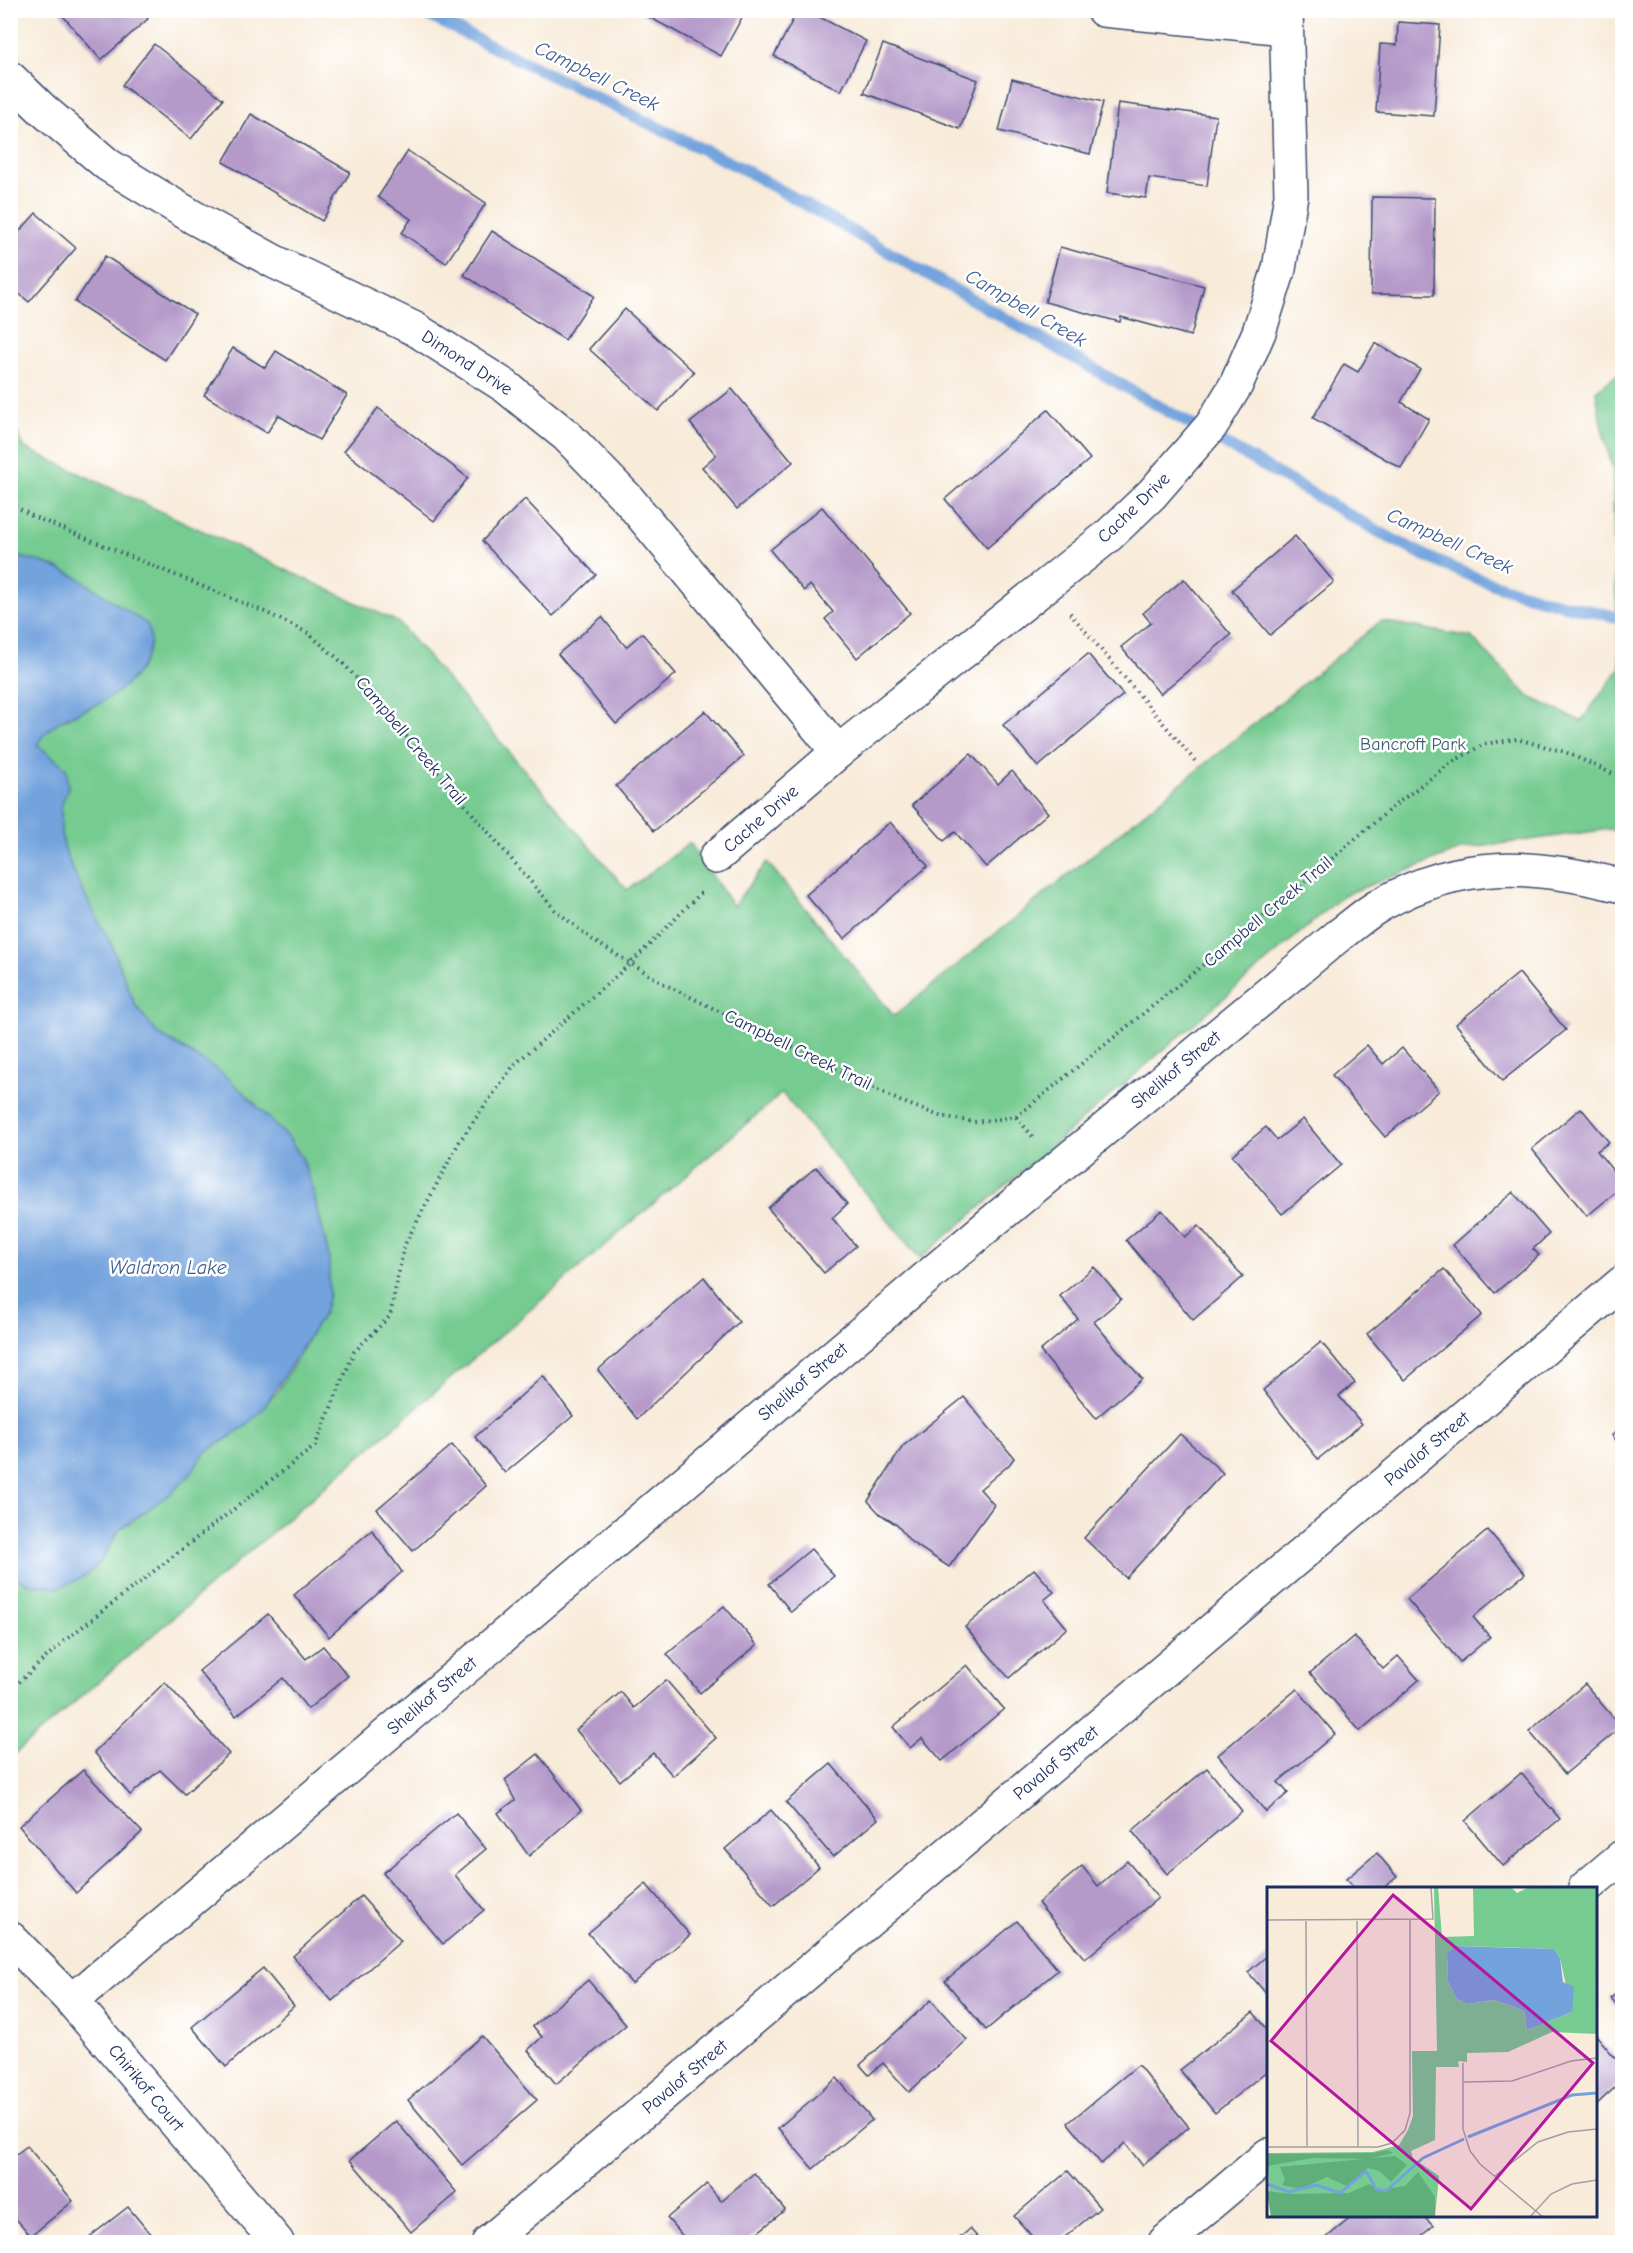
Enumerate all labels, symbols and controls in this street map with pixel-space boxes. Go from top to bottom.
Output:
water label: Campbell Creek [531,36,663,116]
water label: Campbell Creek [962,264,1091,352]
street label: Dimond Drive [418,326,516,400]
street label: Cache Drive [1093,468,1175,548]
water label: Campbell Creek [1383,503,1517,579]
street label: Campbell Creek Trail [351,672,471,810]
park label: Bancroft Park [1360,734,1466,755]
street label: Cache Drive [719,781,803,857]
street label: Campbell Creek Trail [1199,852,1337,972]
street label: Campbell Creek Trail [721,1005,875,1095]
street label: Shelikof Street [1127,1026,1226,1114]
water label: Waldron Lake [109,1256,227,1279]
street label: Shelikof Street [754,1338,853,1426]
street label: Pavalof Street [1380,1407,1474,1491]
street label: Shelikof Street [383,1652,482,1740]
street label: Pavalof Street [1009,1721,1103,1805]
inset map [1267,1887,1597,2217]
street label: Pavalof Street [638,2035,732,2119]
street label: Chirikof Court [104,2040,189,2136]

